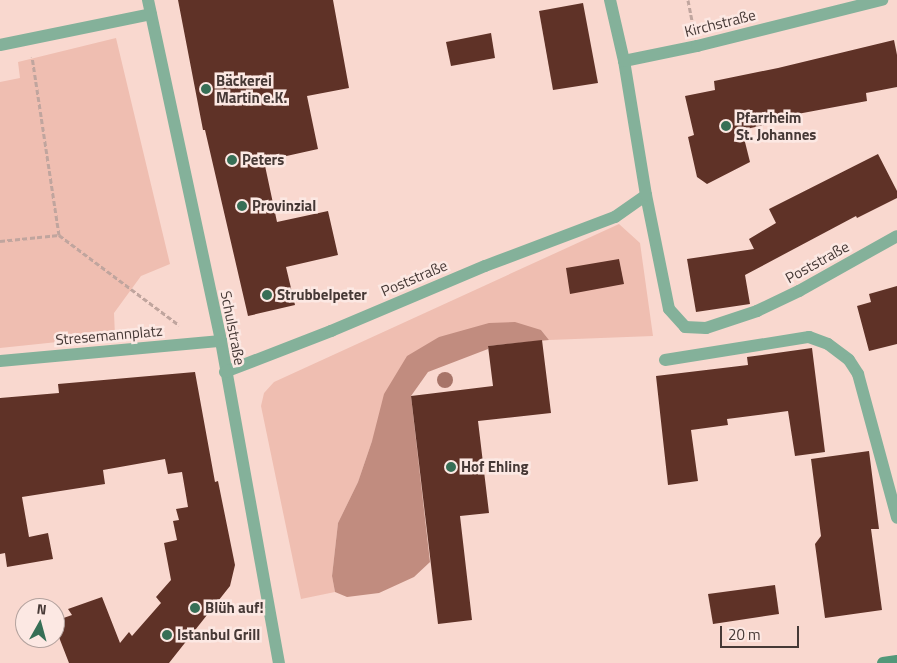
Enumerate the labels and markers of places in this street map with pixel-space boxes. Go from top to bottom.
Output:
place label: Bäckerei Martin e.K. [216,71,287,106]
marker: Bäckerei Martin e.K. [200,83,212,95]
place label: Pfarrheim St. Johannes [736,108,816,143]
marker: Pfarrheim St. Johannes [720,120,732,132]
place label: Peters [242,151,284,169]
marker: Peters [226,154,238,166]
place label: Provinzial [252,197,316,215]
marker: Provinzial [236,200,248,212]
place label: Strubbelpeter [277,286,367,304]
marker: Strubbelpeter [261,289,273,301]
place label: Hof Ehling [461,458,529,476]
marker: Hof Ehling [445,461,457,473]
place label: Blüh auf! [205,599,264,617]
marker: Blüh auf! [189,602,201,614]
place label: Istanbul Grill [177,626,260,644]
marker: Istanbul Grill [161,629,173,641]

